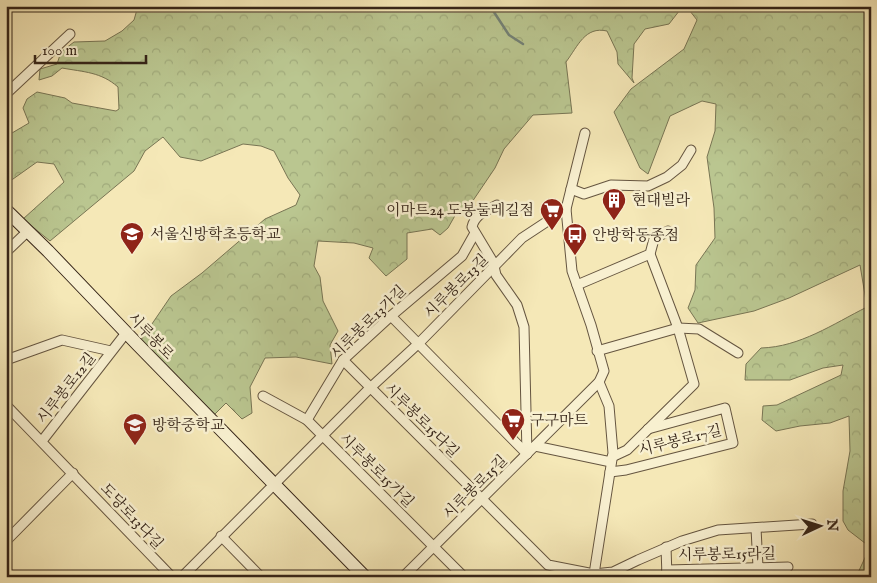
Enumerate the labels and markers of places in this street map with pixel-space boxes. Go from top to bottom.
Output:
building icon: 현대빌라 [601,187,627,221]
place label: 현대빌라 [632,191,690,210]
supermarket icon: 이마트24 도봉둘레길점 [539,197,565,231]
place label: 이마트24 도봉둘레길점 [386,201,534,220]
school or university icon: 서울신방학초등학교 [119,221,145,255]
bus stop icon: 안방학동종점 [562,222,588,256]
place label: 서울신방학초등학교 [150,225,281,244]
place label: 안방학동종점 [592,226,679,245]
supermarket icon: 구구마트 [500,407,526,441]
place label: 구구마트 [530,411,588,430]
school or university icon: 방학중학교 [122,412,148,446]
place label: 방학중학교 [152,416,225,435]

